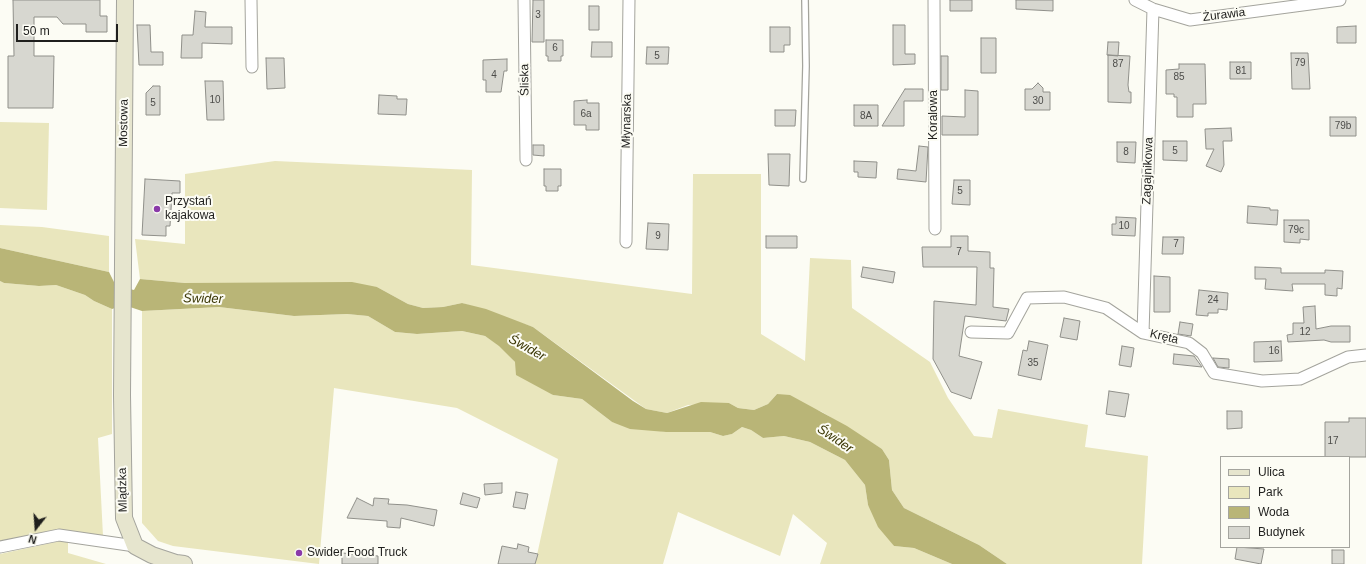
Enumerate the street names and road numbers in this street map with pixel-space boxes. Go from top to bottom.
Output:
street label: Żurawia [1202,5,1246,25]
street label: Śliska [518,64,532,96]
street label: Koralowa [927,90,941,140]
street label: Młynarska [619,94,635,148]
street label: Mostowa [116,99,132,147]
street label: Zagajnikowa [1140,137,1156,205]
street label: Kręta [1148,327,1180,347]
street label: Mlądzka [115,468,131,512]

